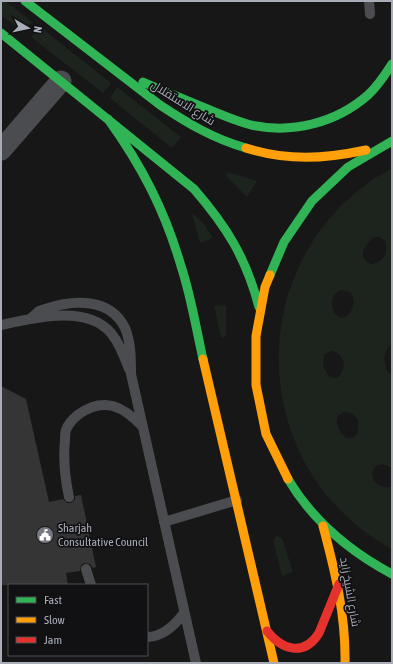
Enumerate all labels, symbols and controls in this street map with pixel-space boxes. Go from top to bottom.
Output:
north arrow [8,8,48,48]
text: N [31,25,44,34]
street label: شارع الاستقلال [148,78,218,129]
place label: Sharjah Consultative Council [58,521,149,549]
public building icon: Sharjah Consultative Council [35,525,55,545]
street label: شارع الشيخ زايد [336,556,363,628]
legend [8,584,148,656]
text: Fast [44,593,62,607]
text: Slow [44,613,65,627]
text: Jam [44,633,62,647]

